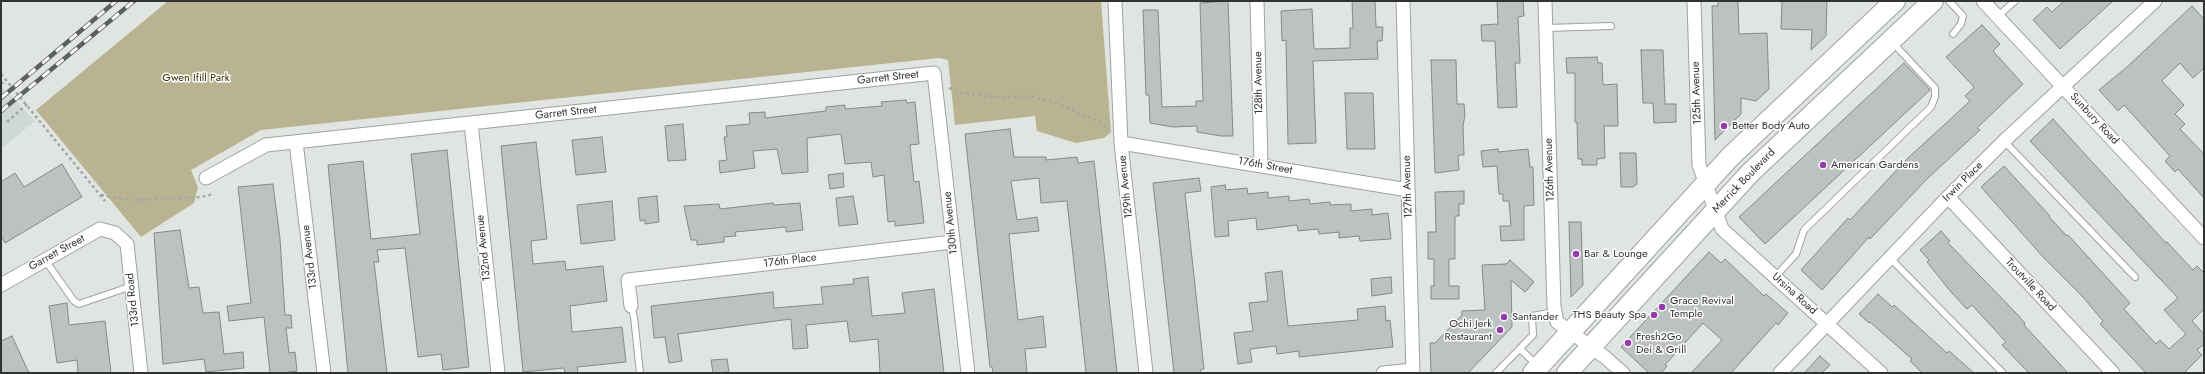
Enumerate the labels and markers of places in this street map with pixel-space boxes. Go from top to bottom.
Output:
place label: Better Body Auto [1732,119,1810,133]
marker: Better Body Auto [1719,121,1729,131]
place label: American Gardens [1831,158,1918,172]
marker: American Gardens [1818,160,1828,170]
place label: Bar & Lounge [1584,247,1648,261]
marker: Bar & Lounge [1571,249,1581,259]
place label: Grace Revival Temple [1670,294,1734,320]
marker: Grace Revival Temple [1657,302,1667,312]
place label: THS Beauty Spa [1572,308,1646,322]
place label: Santander [1512,310,1559,324]
marker: THS Beauty Spa [1649,310,1659,320]
marker: Santander [1499,312,1509,322]
place label: Ochi Jerk Restaurant [1445,317,1492,343]
marker: Ochi Jerk Restaurant [1495,325,1505,335]
place label: Fresh2Go Dei & Grill [1636,330,1686,356]
marker: Fresh2Go Dei & Grill [1623,338,1633,348]

